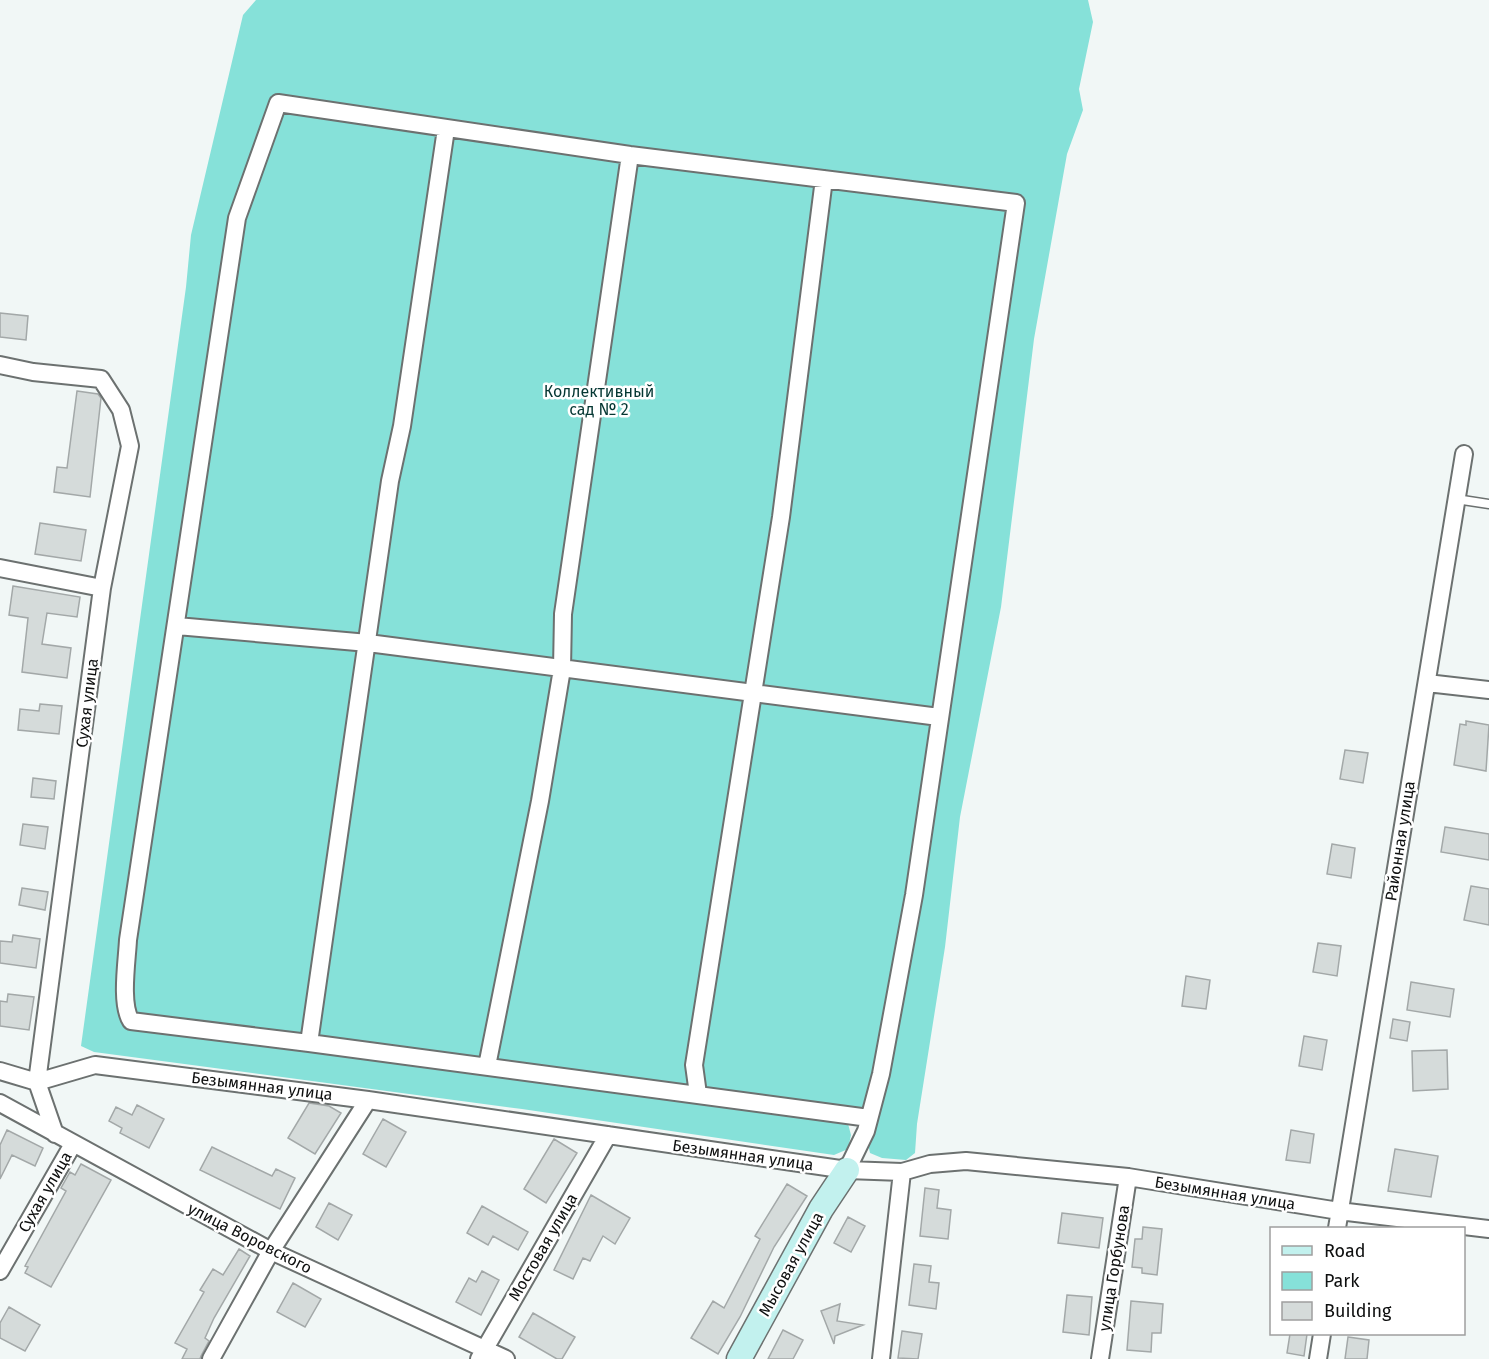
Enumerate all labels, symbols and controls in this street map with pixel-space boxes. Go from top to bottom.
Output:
park label: Коллективный сад № 2 [544,382,654,419]
street label: Сухая улица [72,657,102,749]
street label: Районная улица [1381,780,1419,902]
street label: Безымянная улица [190,1068,334,1104]
street label: Безымянная улица [671,1136,815,1174]
street label: Сухая улица [14,1148,76,1236]
street label: Безымянная улица [1153,1172,1297,1214]
street label: Мостовая улица [505,1190,581,1304]
street label: улица Воровского [185,1199,315,1277]
street label: улица Горбунова [1095,1203,1133,1333]
street label: Мысовая улица [755,1209,827,1319]
legend [1270,1227,1465,1335]
text: Road [1324,1240,1366,1262]
text: Park [1324,1270,1360,1292]
text: Building [1324,1300,1392,1322]

